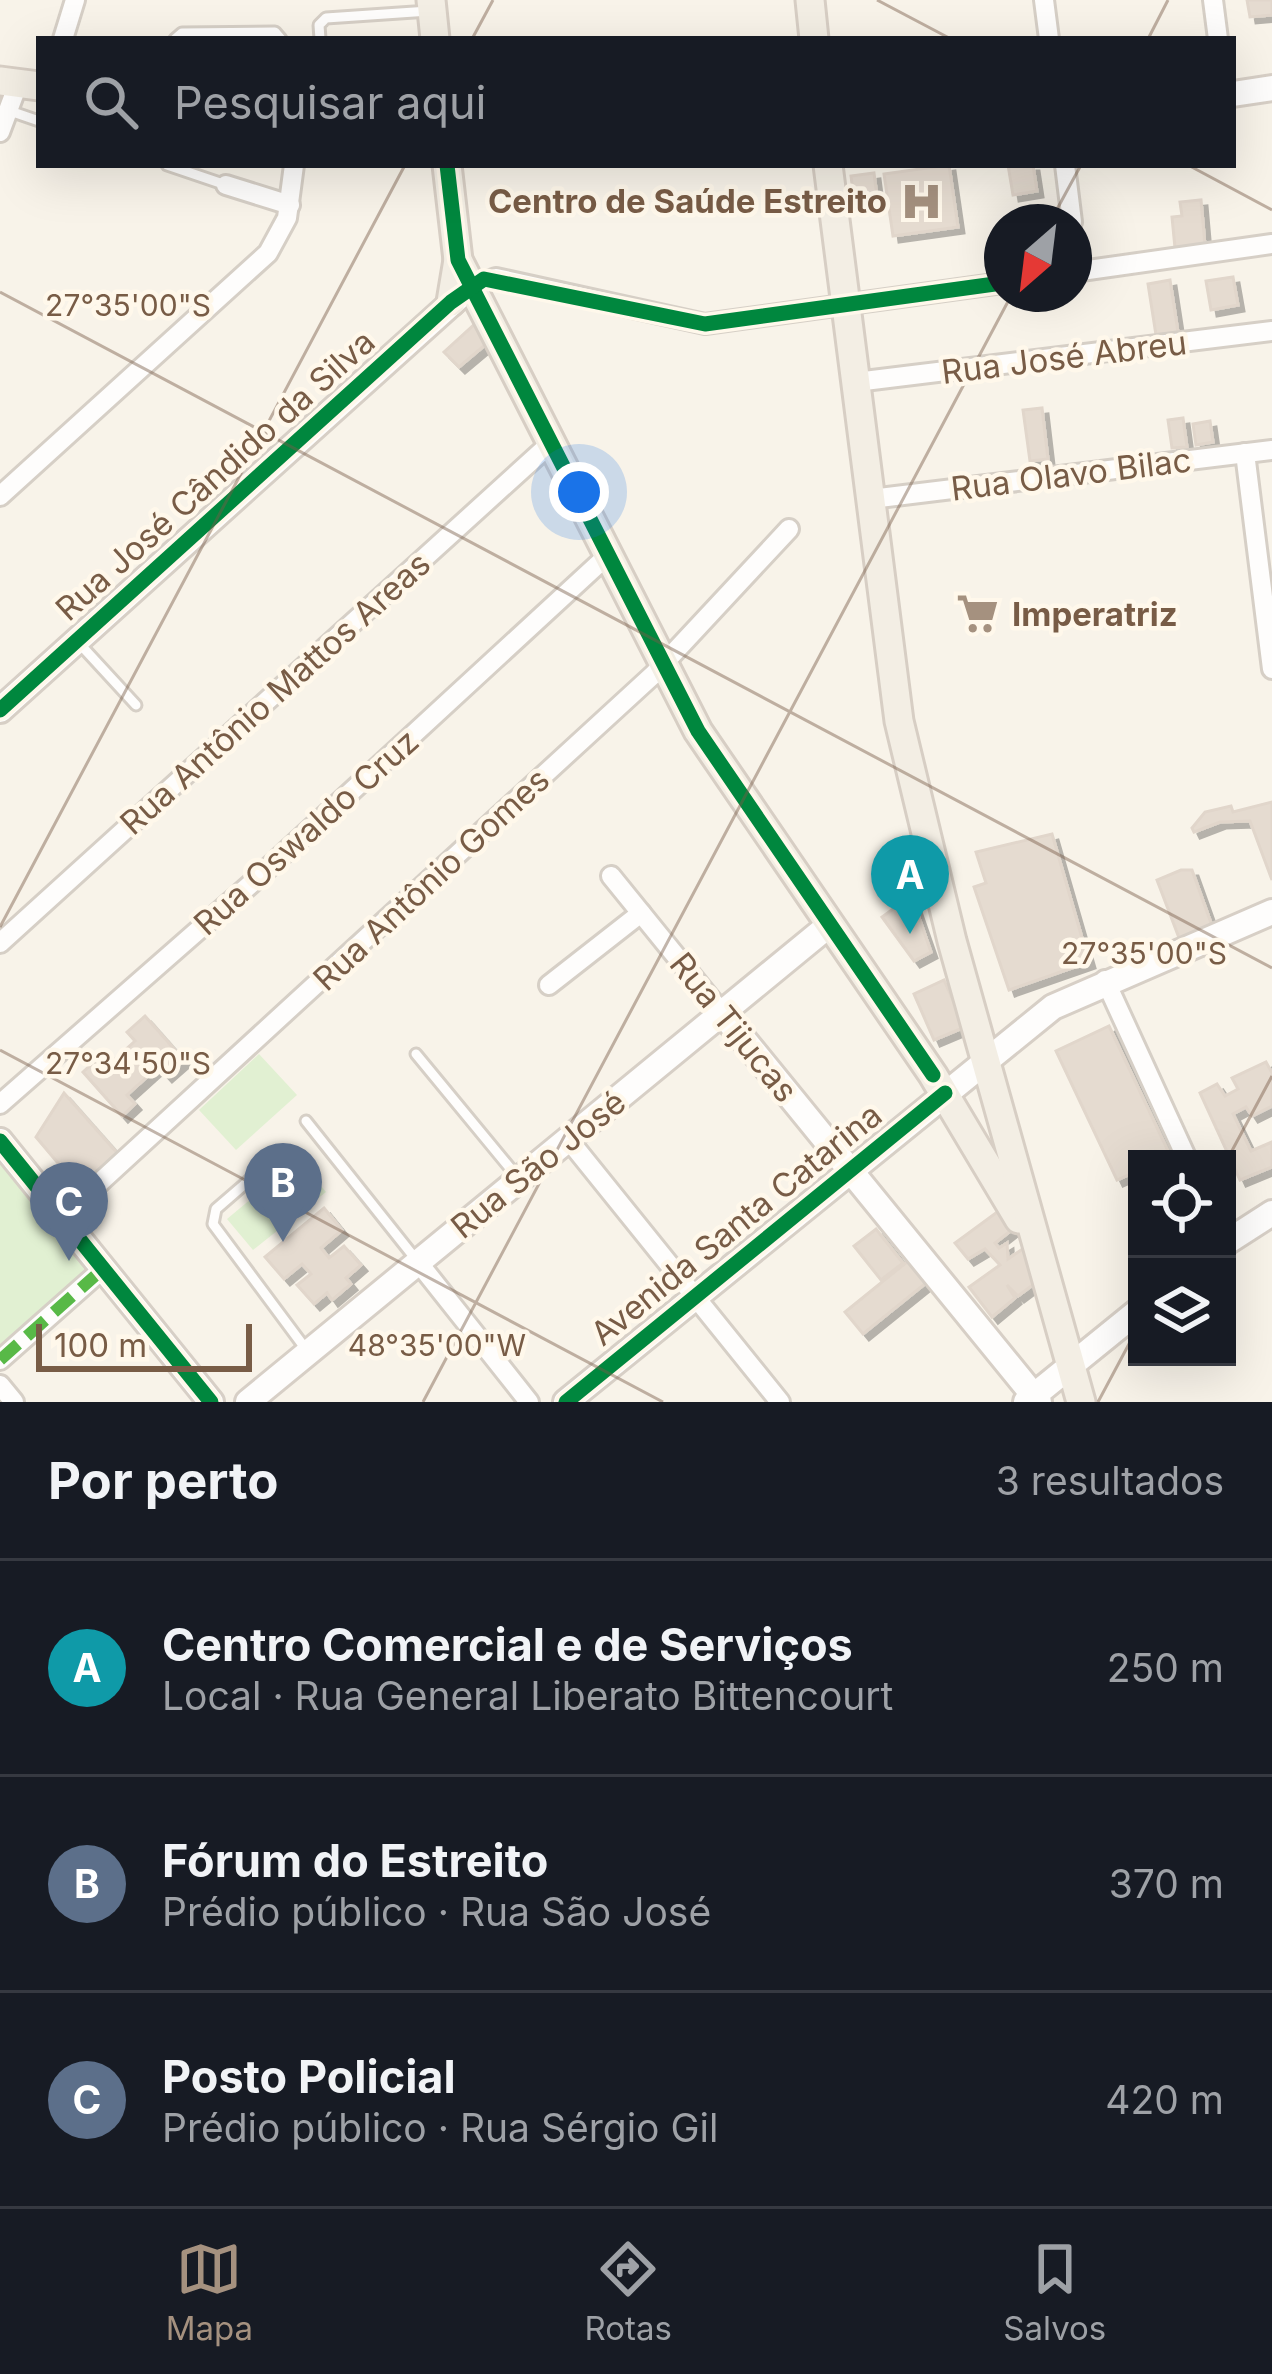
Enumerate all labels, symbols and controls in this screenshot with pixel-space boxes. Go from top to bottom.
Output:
search box [36,36,1236,168]
icon: search [78,69,144,135]
text: Pesquisar aqui [174,75,487,130]
hospital icon: Centro de Saúde Estreito [898,178,944,224]
place label: Centro de Saúde Estreito [488,181,887,221]
north arrow [984,204,1092,312]
text: 27°35'00"S [45,287,211,323]
street label: Rua José Cândido da Silva [47,321,383,629]
street label: Rua José Abreu [939,322,1189,392]
street label: Rua Olavo Bilac [949,439,1193,509]
your location [549,462,609,522]
street label: Rua Antônio Mattos Areas [112,543,438,843]
supermarket icon: Imperatriz [955,591,1001,637]
place label: Imperatriz [1012,594,1178,634]
street label: Rua Oswaldo Cruz [185,721,427,943]
street label: Rua Antônio Gomes [305,759,557,999]
pin: A [871,835,949,934]
text: 27°35'00"S [1061,935,1227,971]
street label: Rua Tijucas [662,944,806,1110]
text: 27°34'50"S [45,1045,211,1081]
street label: Rua São José [443,1082,633,1246]
street label: Avenida Santa Catarina [583,1094,889,1354]
pin: B [244,1143,322,1242]
map controls [1128,1150,1236,1366]
button: locate [1128,1150,1236,1258]
pin: C [30,1162,108,1261]
button: layers [1128,1258,1236,1366]
scale bar [36,1318,252,1371]
text: 100 m [54,1325,147,1365]
text: 48°35'00"W [348,1327,526,1363]
text: Por perto [48,1450,279,1511]
text: 3 resultados [996,1457,1224,1504]
text: Centro Comercial e de Serviços [162,1617,853,1672]
text: A [72,1644,102,1691]
text: 250 m [1107,1644,1224,1691]
text: Local · Rua General Liberato Bittencourt [162,1672,893,1719]
text: Fórum do Estreito [162,1833,548,1888]
text: B [74,1860,100,1907]
text: 370 m [1109,1860,1224,1907]
text: Prédio público · Rua São José [162,1888,711,1935]
text: Posto Policial [162,2049,456,2104]
text: C [73,2076,101,2123]
text: 420 m [1105,2076,1224,2123]
text: Prédio público · Rua Sérgio Gil [162,2104,718,2151]
tab: Mapa [166,2236,253,2348]
tab: Rotas [584,2236,672,2348]
tab: Salvos [1003,2236,1106,2348]

